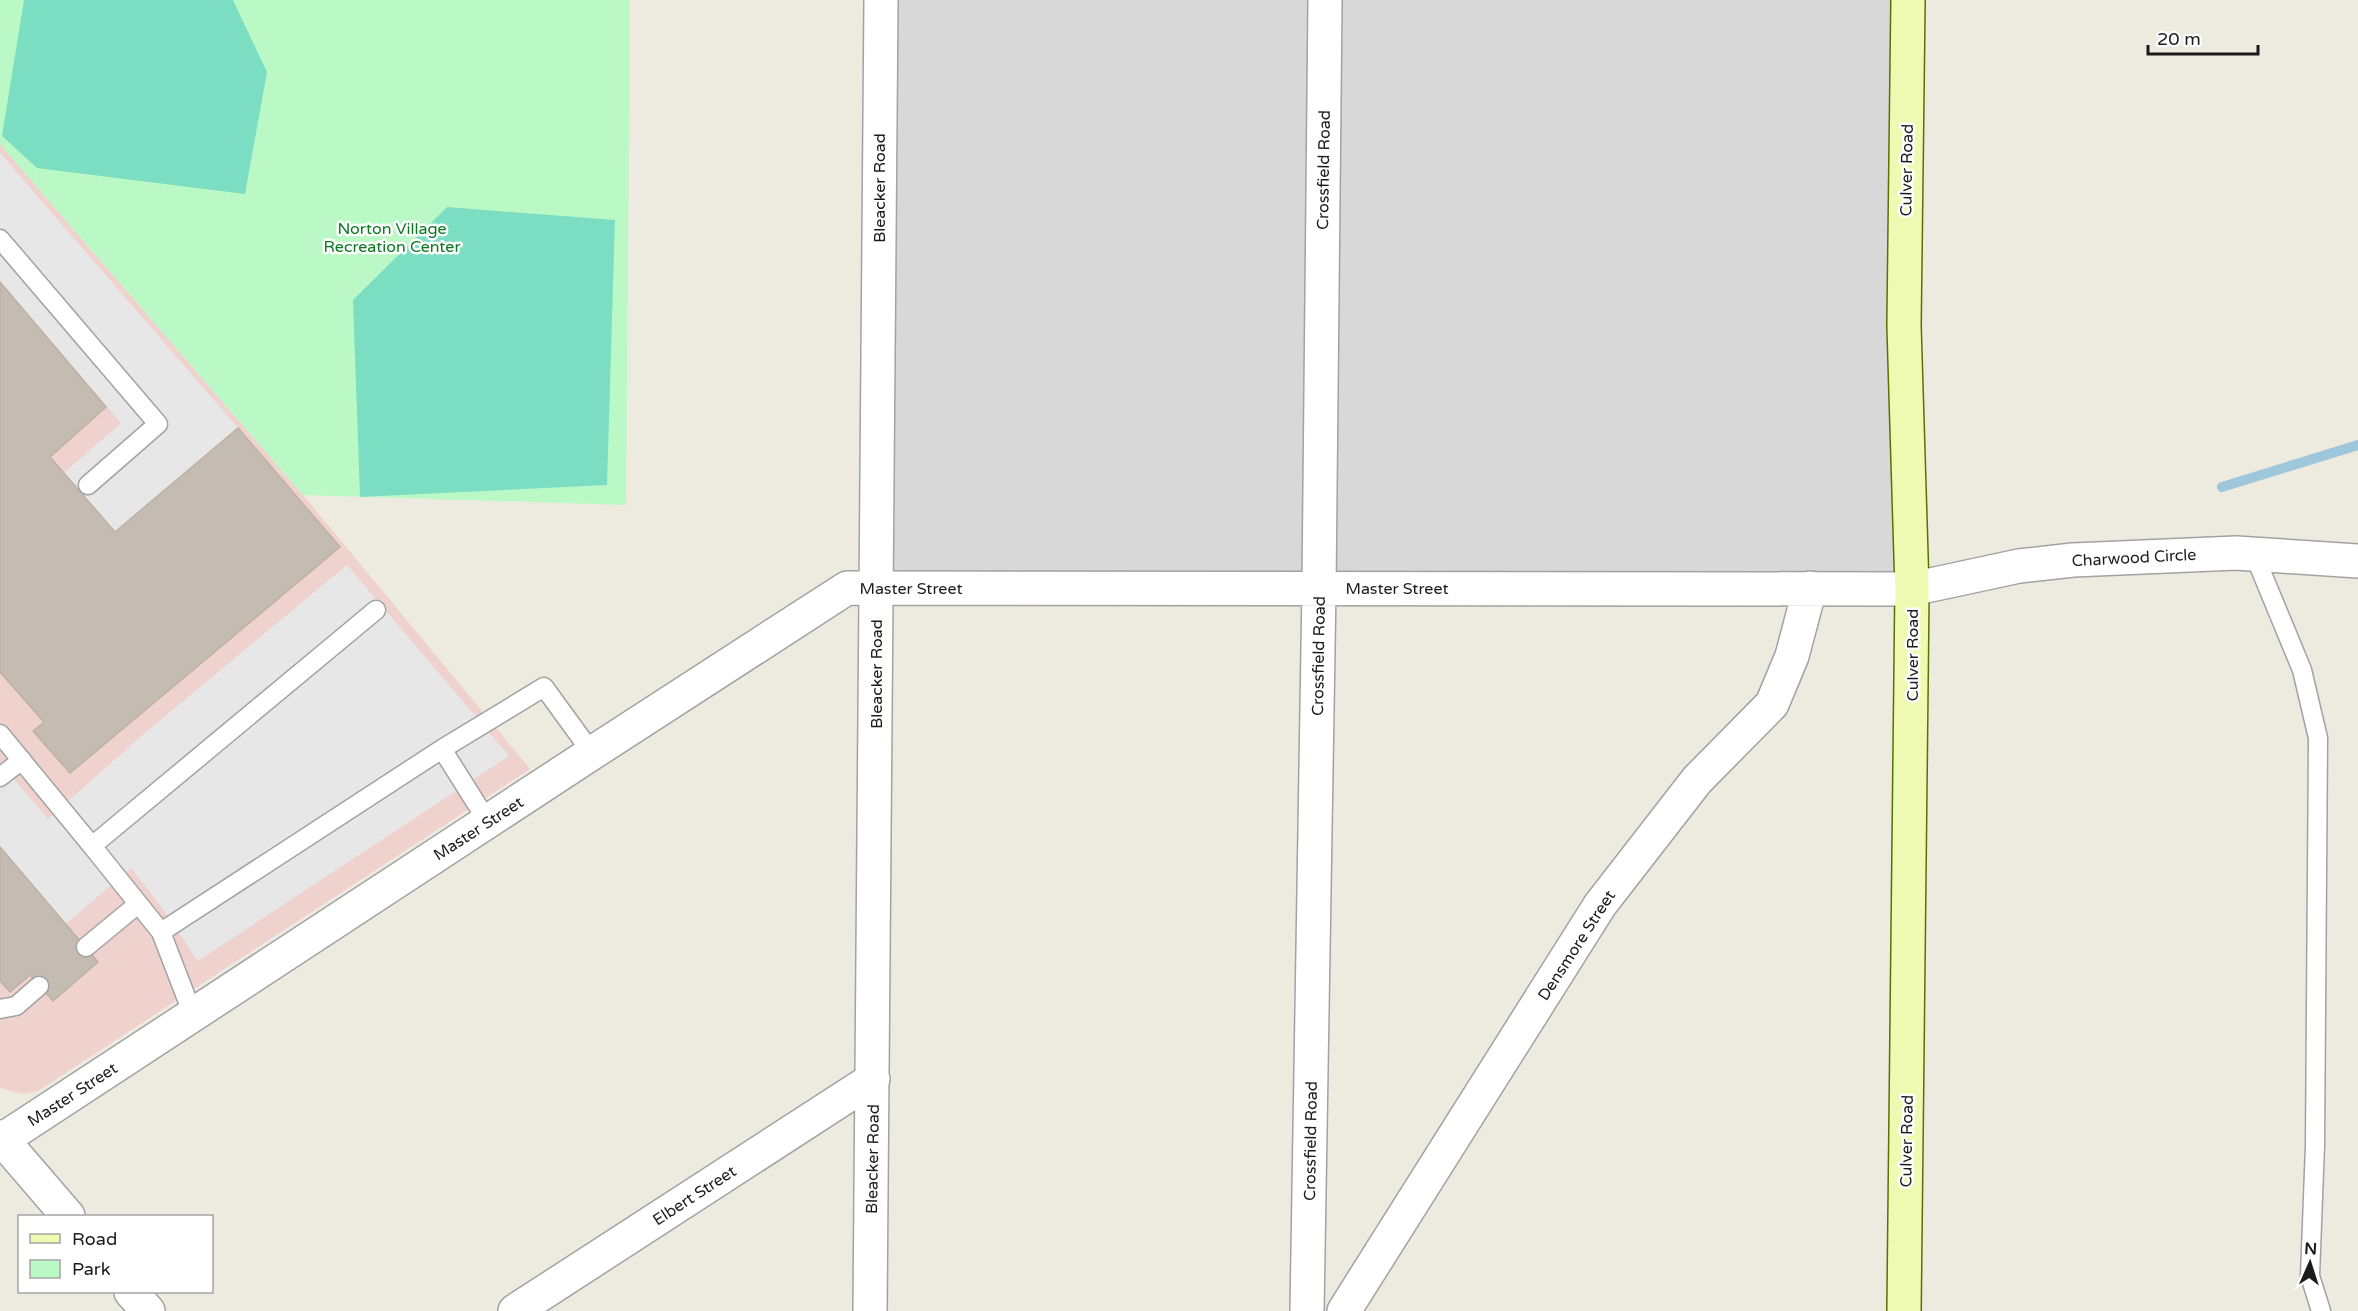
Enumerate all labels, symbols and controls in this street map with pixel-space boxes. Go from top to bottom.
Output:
scale bar [2148,18,2258,56]
text: 20 m [2157,28,2201,50]
street label: Crossfield Road [1313,110,1335,230]
street label: Culver Road [1896,124,1918,216]
street label: Bleacker Road [870,133,890,243]
park label: Norton Village Recreation Center [323,219,461,257]
street label: Charwood Circle [2071,545,2197,571]
street label: Master Street [859,579,963,599]
street label: Master Street [1345,579,1449,599]
street label: Crossfield Road [1308,596,1330,716]
street label: Culver Road [1903,609,1923,701]
street label: Bleacker Road [867,619,887,729]
street label: Master Street [430,792,527,865]
street label: Densmore Street [1534,887,1620,1004]
street label: Master Street [24,1058,121,1131]
street label: Crossfield Road [1300,1081,1322,1201]
street label: Culver Road [1896,1095,1918,1187]
street label: Bleacker Road [862,1104,884,1214]
street label: Elbert Street [649,1161,740,1230]
legend [18,1215,213,1293]
text: Road [72,1228,117,1250]
north arrow [2280,1233,2340,1293]
text: N [2304,1239,2318,1259]
text: Park [72,1258,111,1280]

